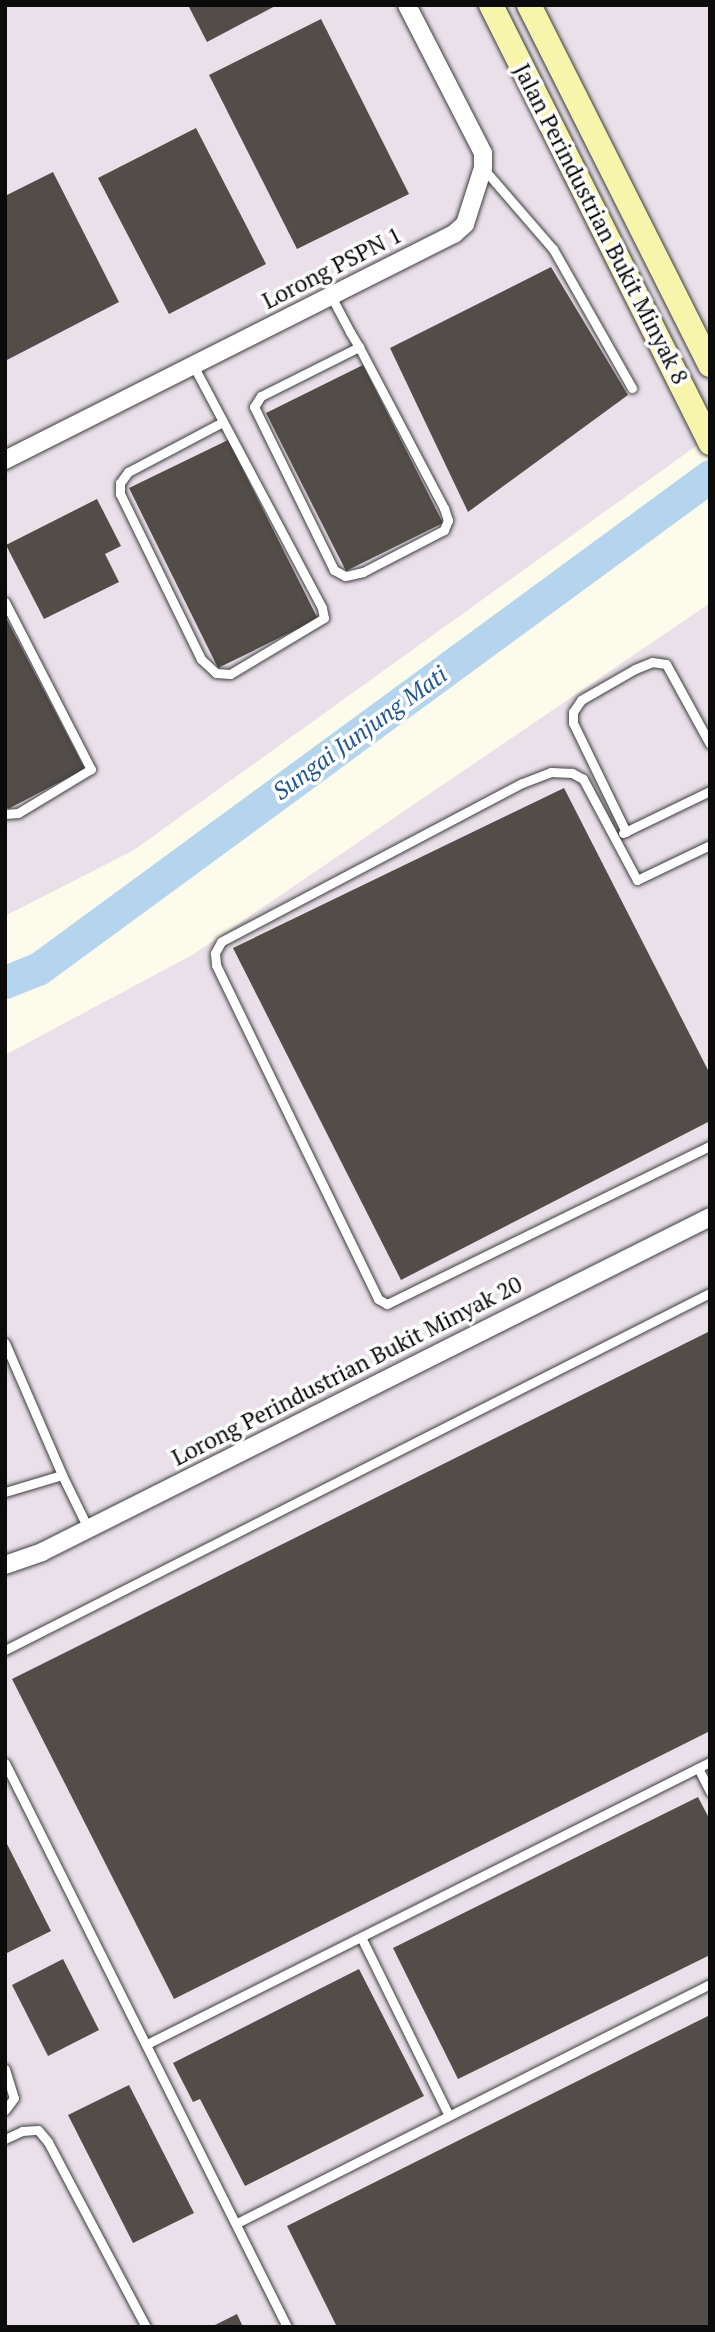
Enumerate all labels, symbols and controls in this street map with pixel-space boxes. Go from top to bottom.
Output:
street label: Jalan Perindustrian Bukit Minyak 8 [508,59,694,389]
street label: Lorong PSPN 1 [258,221,406,315]
water label: Sungai Junjung Mati [267,660,453,806]
street label: Lorong Perindustrian Bukit Minyak 20 [167,1270,527,1472]

